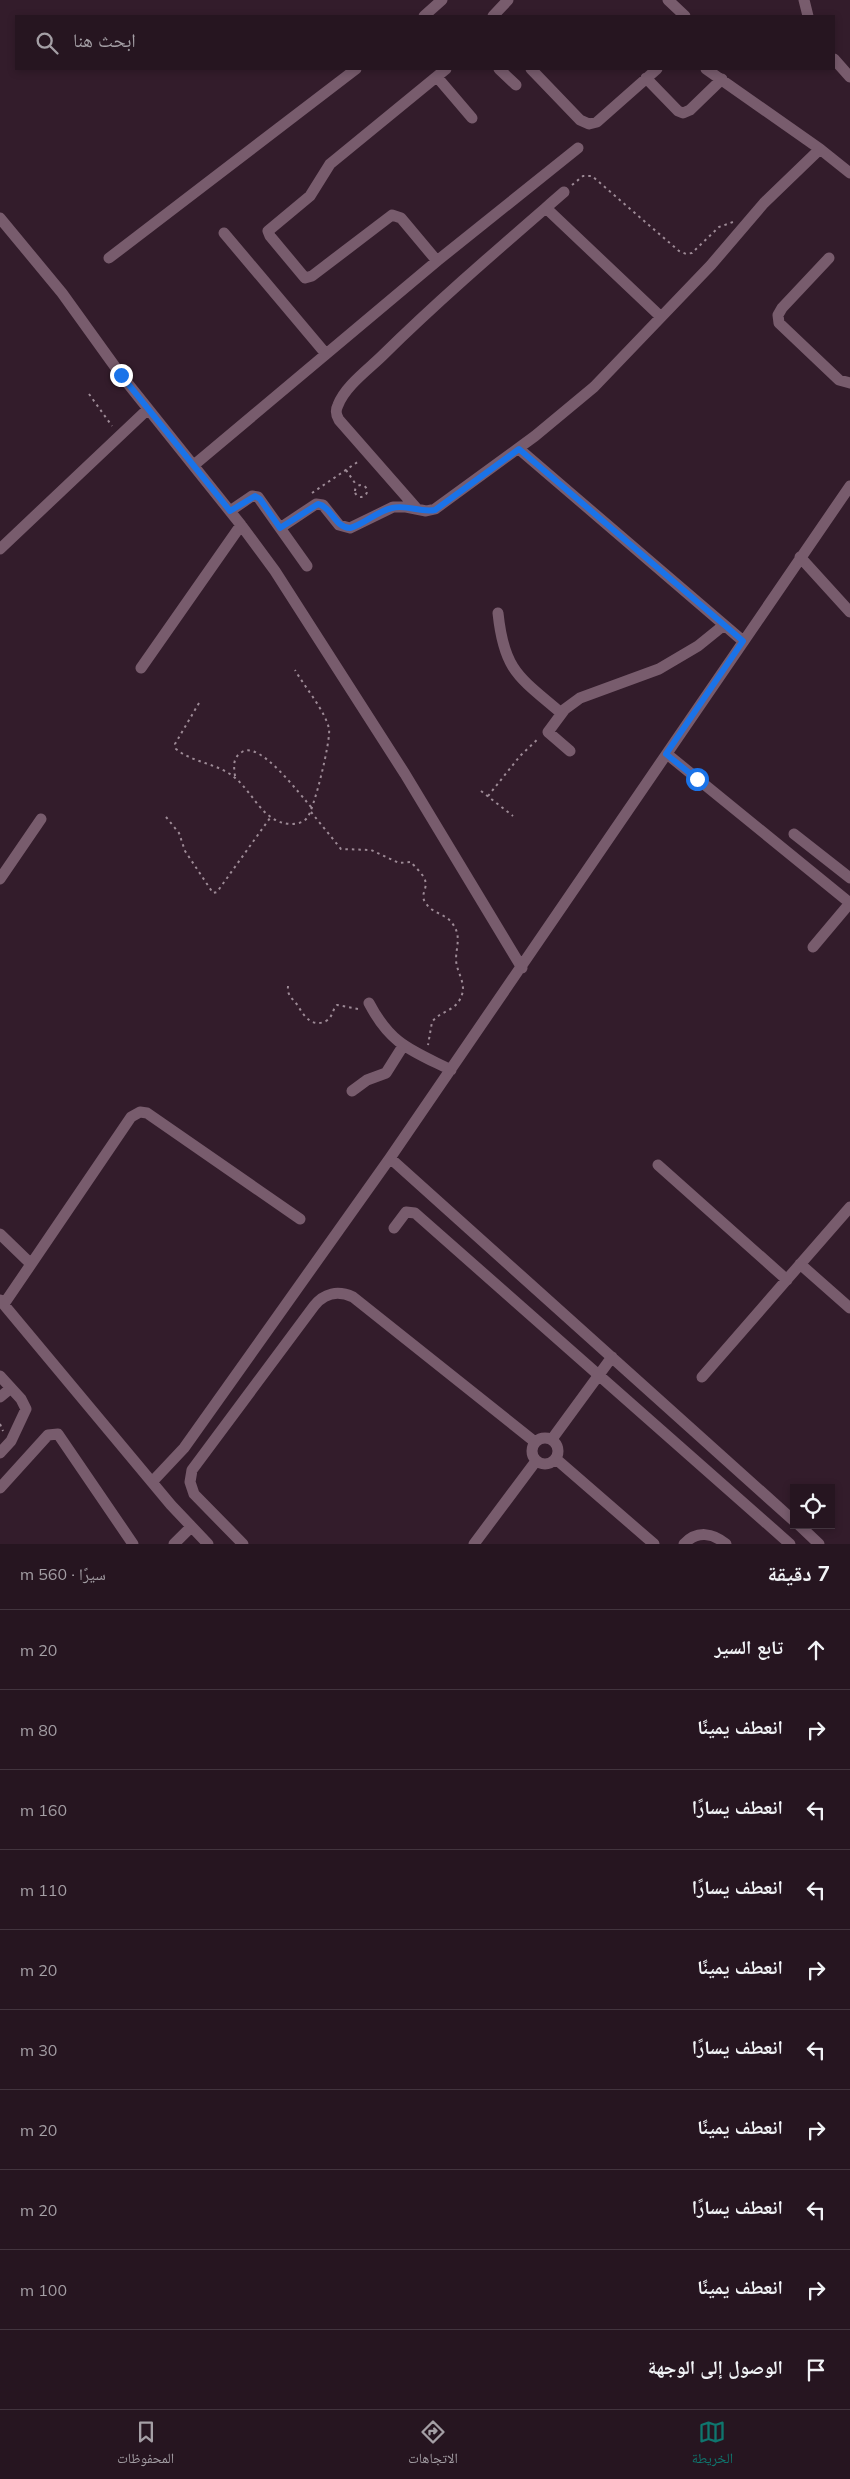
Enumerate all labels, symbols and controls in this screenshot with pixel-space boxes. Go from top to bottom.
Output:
search box [15,15,835,70]
text: ابحث هنا [73,28,136,52]
icon: search [33,29,61,57]
route end [110,364,133,387]
route start [686,768,709,791]
map controls [790,1484,835,1529]
button: locate [790,1484,835,1529]
text: 7 دقيقة [768,1560,830,1586]
text: سيرًا · 560 m [20,1564,106,1584]
text: تابع السير [714,1635,783,1659]
icon: ahead [802,1636,830,1664]
text: 20 m [20,1640,57,1660]
text: انعطف يمينًا [697,1715,783,1739]
icon: right [802,1716,830,1744]
text: 80 m [20,1720,57,1740]
text: انعطف يسارًا [692,1795,783,1819]
icon: left [802,1796,830,1824]
text: 160 m [20,1800,67,1820]
text: انعطف يسارًا [692,1875,783,1899]
icon: left [802,1876,830,1904]
text: 110 m [20,1880,67,1900]
text: انعطف يمينًا [697,1955,783,1979]
icon: right [802,1956,830,1984]
text: 20 m [20,1960,57,1980]
text: انعطف يسارًا [692,2035,783,2059]
icon: left [802,2036,830,2064]
text: 30 m [20,2040,57,2060]
text: انعطف يمينًا [697,2115,783,2139]
icon: right [802,2116,830,2144]
text: 20 m [20,2120,57,2140]
text: انعطف يسارًا [692,2195,783,2219]
icon: left [802,2196,830,2224]
text: 20 m [20,2200,57,2220]
text: انعطف يمينًا [697,2275,783,2299]
icon: right [802,2276,830,2304]
text: 100 m [20,2280,67,2300]
text: الوصول إلى الوجهة [648,2355,783,2379]
icon: arrive [802,2356,830,2384]
tab: المحفوظات [117,2418,174,2472]
tab: الاتجاهات [408,2418,458,2472]
tab: الخريطة [692,2418,733,2472]

